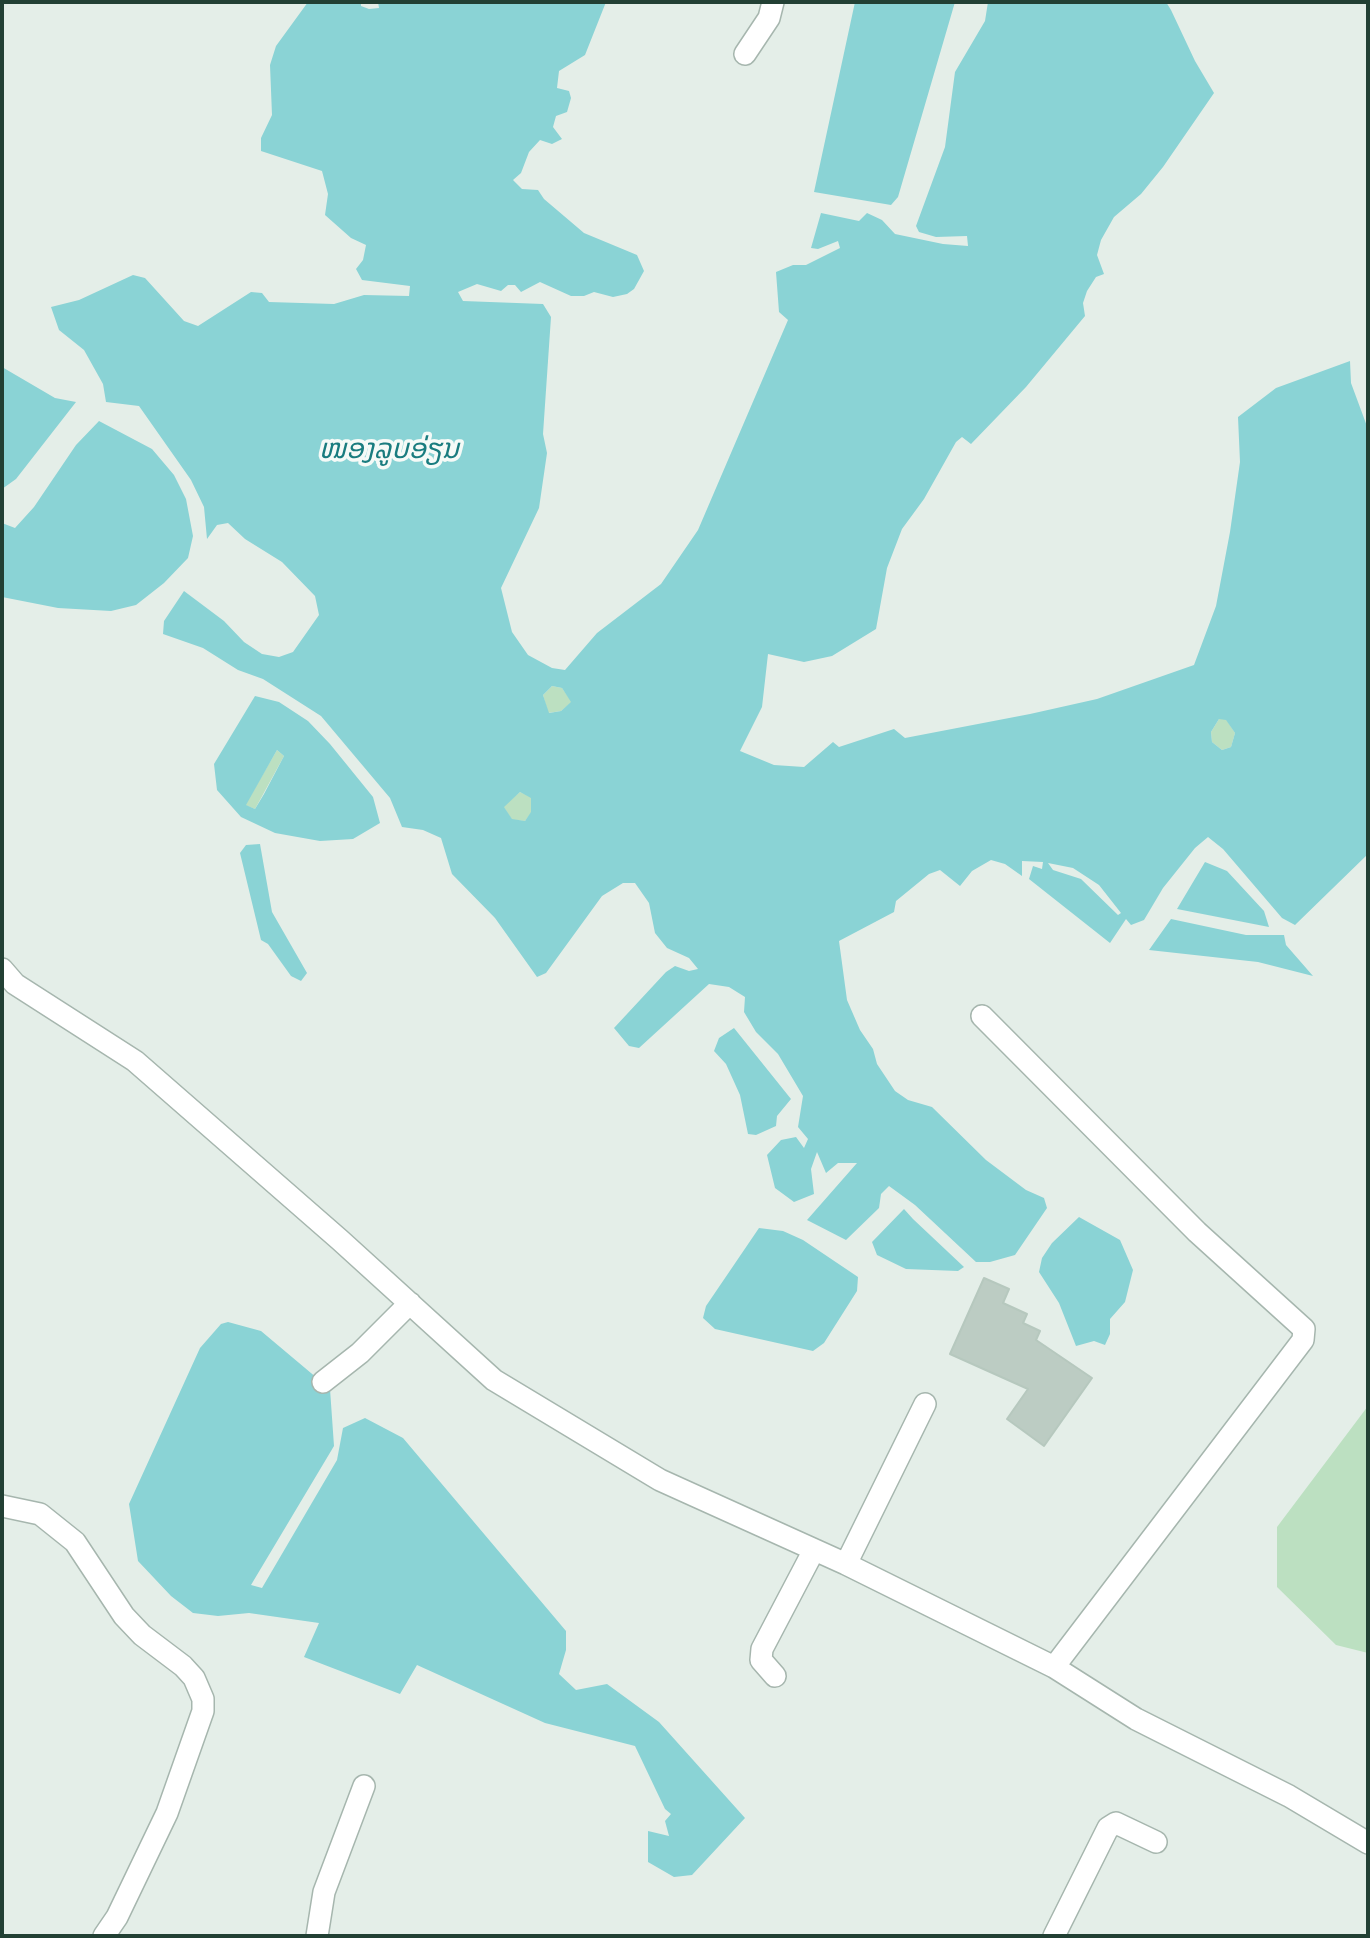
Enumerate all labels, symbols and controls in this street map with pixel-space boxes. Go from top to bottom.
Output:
water label: ໜອງລູບອ່ຽນ [319,434,459,468]

